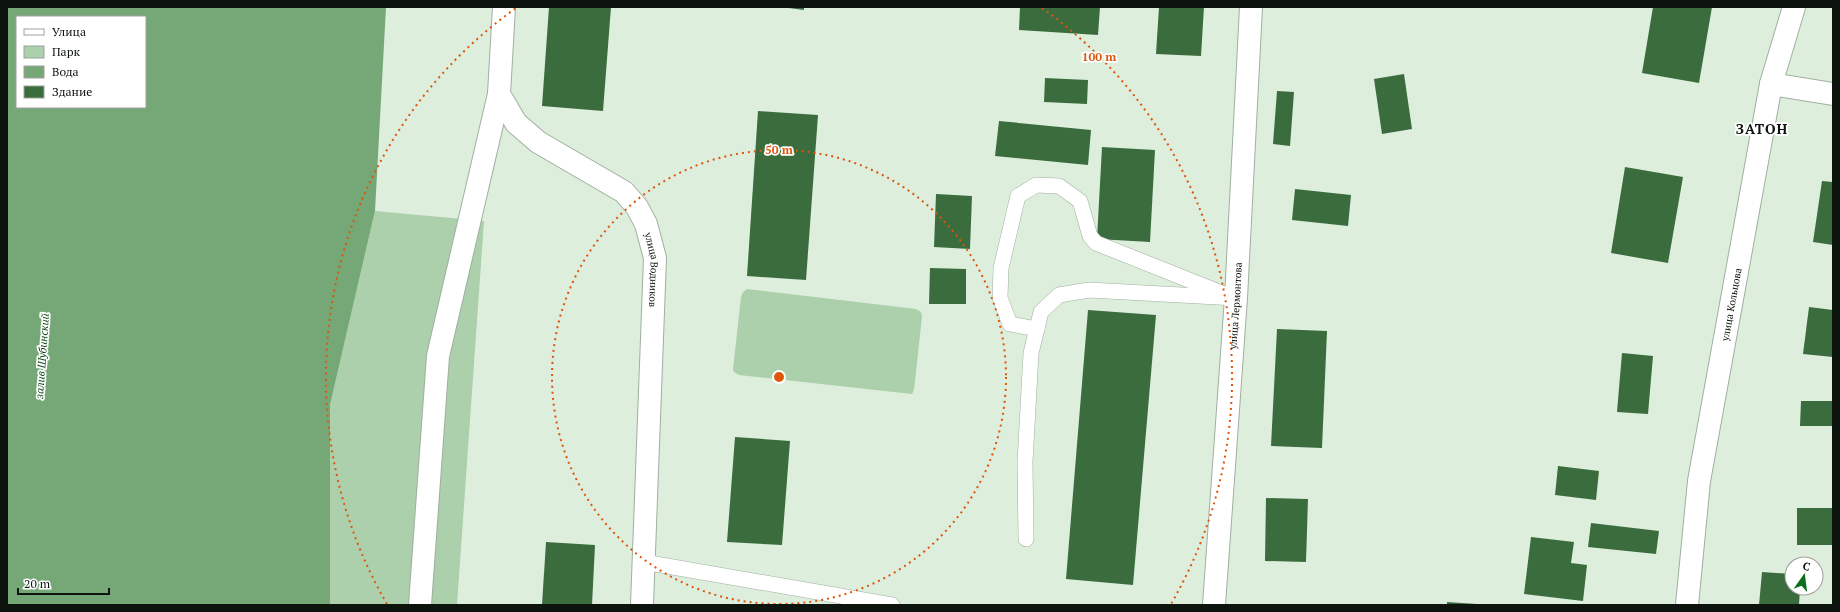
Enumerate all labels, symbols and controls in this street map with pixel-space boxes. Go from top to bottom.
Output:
legend [16,16,146,108]
text: Улица [52,24,86,39]
text: Парк [52,44,80,59]
text: 100 m [1082,49,1116,64]
text: Вода [52,64,79,79]
text: Здание [52,84,92,99]
district label: ЗАТОН [1736,119,1788,138]
text: 50 m [765,142,793,157]
street label: улица Водников [642,230,662,307]
street label: улица Лермонтова [1226,262,1244,351]
street label: улица Кольцова [1718,267,1744,343]
water label: залив Шубинский [32,313,52,400]
centre of rings [772,370,786,384]
north arrow [1784,556,1824,596]
text: С [1801,559,1812,574]
scale bar [18,570,109,596]
text: 20 m [24,576,51,591]

